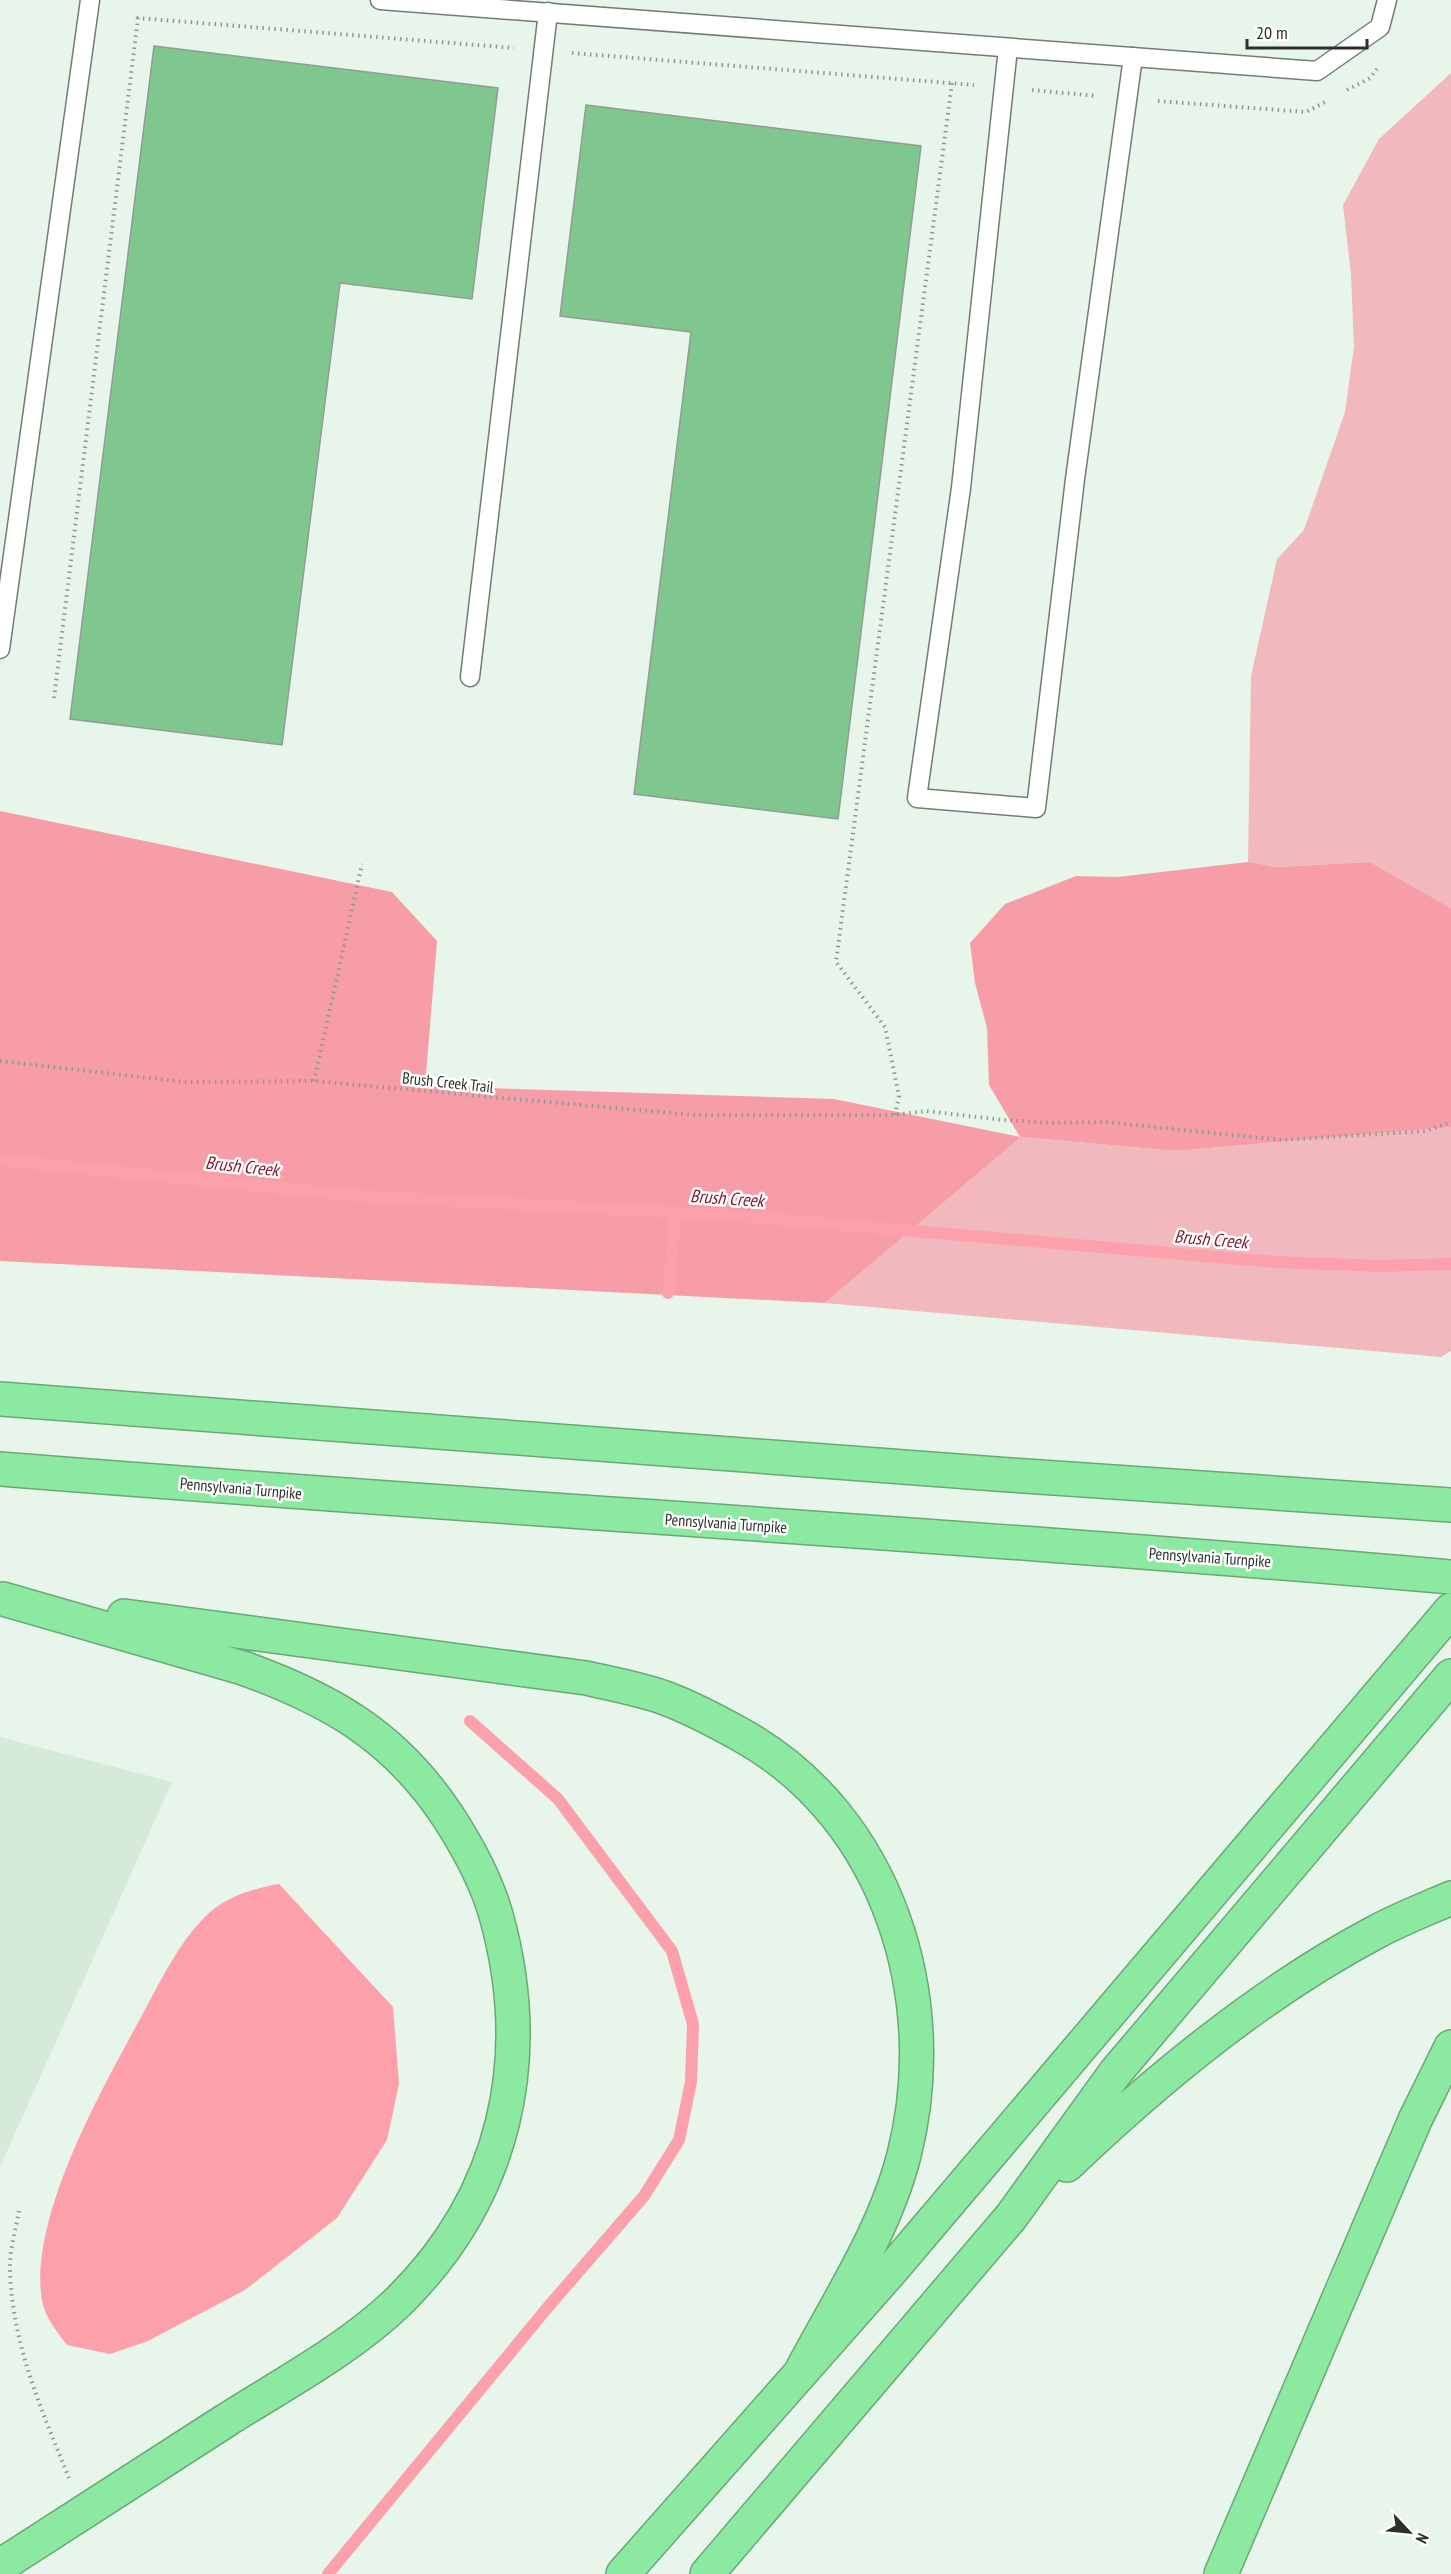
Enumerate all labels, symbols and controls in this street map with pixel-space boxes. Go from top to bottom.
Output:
scale bar [1247,12,1367,50]
text: 20 m [1256,21,1288,44]
street label: Brush Creek Trail [401,1067,495,1097]
water label: Brush Creek [204,1151,282,1181]
water label: Brush Creek [689,1184,767,1212]
water label: Brush Creek [1173,1224,1251,1254]
street label: Pennsylvania Turnpike [179,1473,303,1503]
street label: Pennsylvania Turnpike [664,1509,788,1537]
street label: Pennsylvania Turnpike [1148,1543,1272,1571]
north arrow [1379,2502,1439,2562]
text: N [1412,2530,1433,2547]

